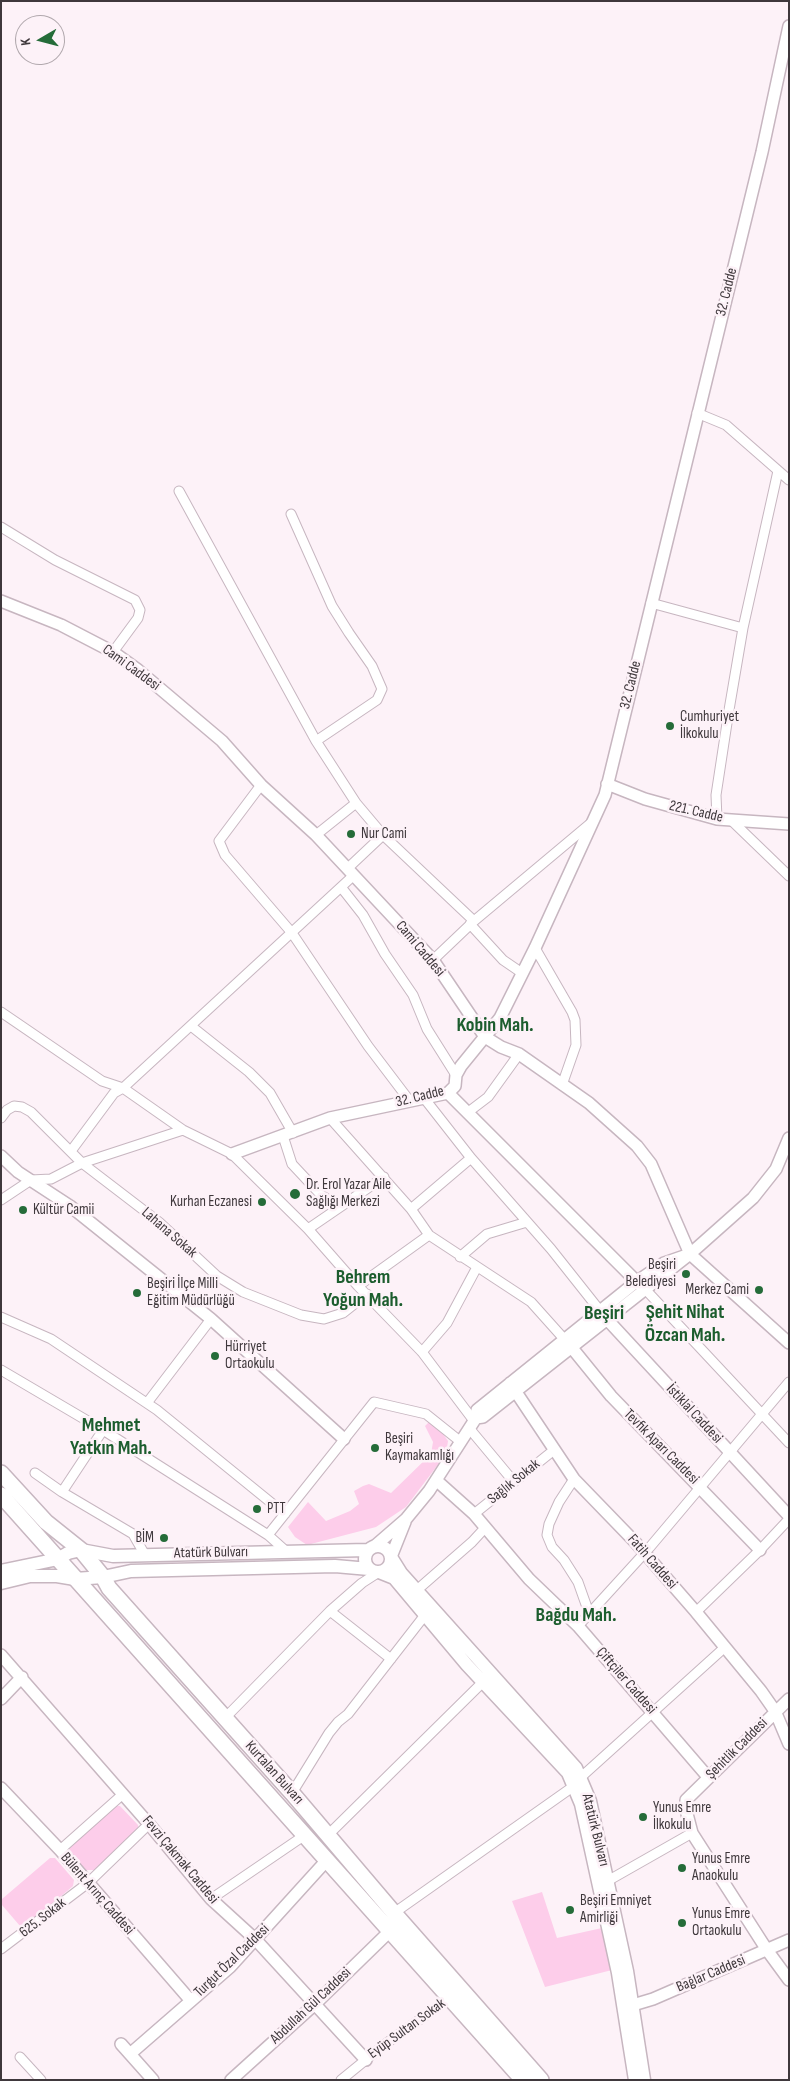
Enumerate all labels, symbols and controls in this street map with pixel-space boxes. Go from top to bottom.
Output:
north arrow [15,15,65,65]
text: K [17,37,35,47]
street label: 32. Cadde [712,266,742,318]
street label: Cami Caddesi [99,641,163,695]
street label: 32. Cadde [616,659,646,711]
place label: Cumhuriyet İlkokulu [680,708,739,743]
marker: Cumhuriyet İlkokulu [664,720,676,732]
street label: 221. Cadde [667,797,725,827]
place label: Nur Cami [361,825,407,843]
marker: Nur Cami [345,828,357,840]
street label: Cami Caddesi [392,918,448,980]
district label: Kobin Mah. [456,1014,534,1038]
street label: 32. Cadde [394,1082,446,1112]
place label: Dr. Erol Yazar Aile Sağlığı Merkezi [306,1176,391,1211]
marker: Dr. Erol Yazar Aile Sağlığı Merkezi [288,1187,302,1201]
place label: Kurhan Eczanesi [170,1193,252,1211]
marker: Kurhan Eczanesi [256,1196,268,1208]
place label: Kültür Camii [33,1201,94,1219]
marker: Kültür Camii [17,1204,29,1216]
street label: Lahana Sokak [137,1204,201,1262]
place label: Beşiri Belediyesi [626,1256,676,1291]
district label: Behrem Yoğun Mah. [323,1266,403,1313]
marker: Beşiri Belediyesi [680,1268,692,1280]
place label: Beşiri İlçe Milli Eğitim Müdürlüğü [147,1275,235,1310]
place label: Merkez Cami [685,1281,749,1299]
marker: Merkez Cami [753,1284,765,1296]
marker: Beşiri İlçe Milli Eğitim Müdürlüğü [131,1287,143,1299]
district label: Şehit Nihat Özcan Mah. [645,1301,725,1348]
district label: Beşiri [584,1302,624,1326]
place label: Hürriyet Ortaokulu [225,1338,274,1373]
marker: Hürriyet Ortaokulu [209,1350,221,1362]
street label: İstiklal Caddesi [662,1381,726,1447]
street label: Tevfik Aparı Caddesi [620,1406,702,1488]
district label: Mehmet Yatkın Mah. [70,1414,152,1461]
place label: Beşiri Kaymakamlığı [385,1430,454,1465]
marker: Beşiri Kaymakamlığı [369,1442,381,1454]
street label: Sağlık Sokak [484,1456,544,1508]
place label: PTT [267,1500,286,1518]
marker: PTT [251,1503,263,1515]
place label: BİM [135,1529,154,1547]
street label: Fatih Caddesi [623,1531,681,1593]
marker: BİM [158,1532,170,1544]
street label: Atatürk Bulvarı [174,1543,248,1563]
district label: Bağdu Mah. [536,1604,616,1628]
street label: Çiftçiler Caddesi [592,1644,660,1718]
street label: Şehitlik Caddesi [702,1714,772,1784]
street label: Kurtalan Bulvarı [241,1738,307,1808]
street label: Atatürk Bulvarı [577,1792,613,1868]
place label: Yunus Emre İlkokulu [653,1799,711,1834]
marker: Yunus Emre İlkokulu [637,1811,649,1823]
street label: Fevzi Çakmak Caddesi [138,1812,222,1908]
street label: Bülent Arınç Caddesi [56,1849,138,1939]
place label: Yunus Emre Anaokulu [692,1850,750,1885]
marker: Yunus Emre Anaokulu [676,1862,688,1874]
place label: Beşiri Emniyet Amirliği [580,1892,652,1927]
street label: 625. Sokak [16,1894,70,1942]
marker: Beşiri Emniyet Amirliği [564,1904,576,1916]
place label: Yunus Emre Ortaokulu [692,1905,750,1940]
marker: Yunus Emre Ortaokulu [676,1917,688,1929]
street label: Turgut Özal Caddesi [191,1921,273,2001]
street label: Bağlar Caddesi [674,1951,748,1997]
street label: Abdullah Gül Caddesi [267,1964,355,2048]
street label: Eyüp Sultan Sokak [365,1995,449,2063]

